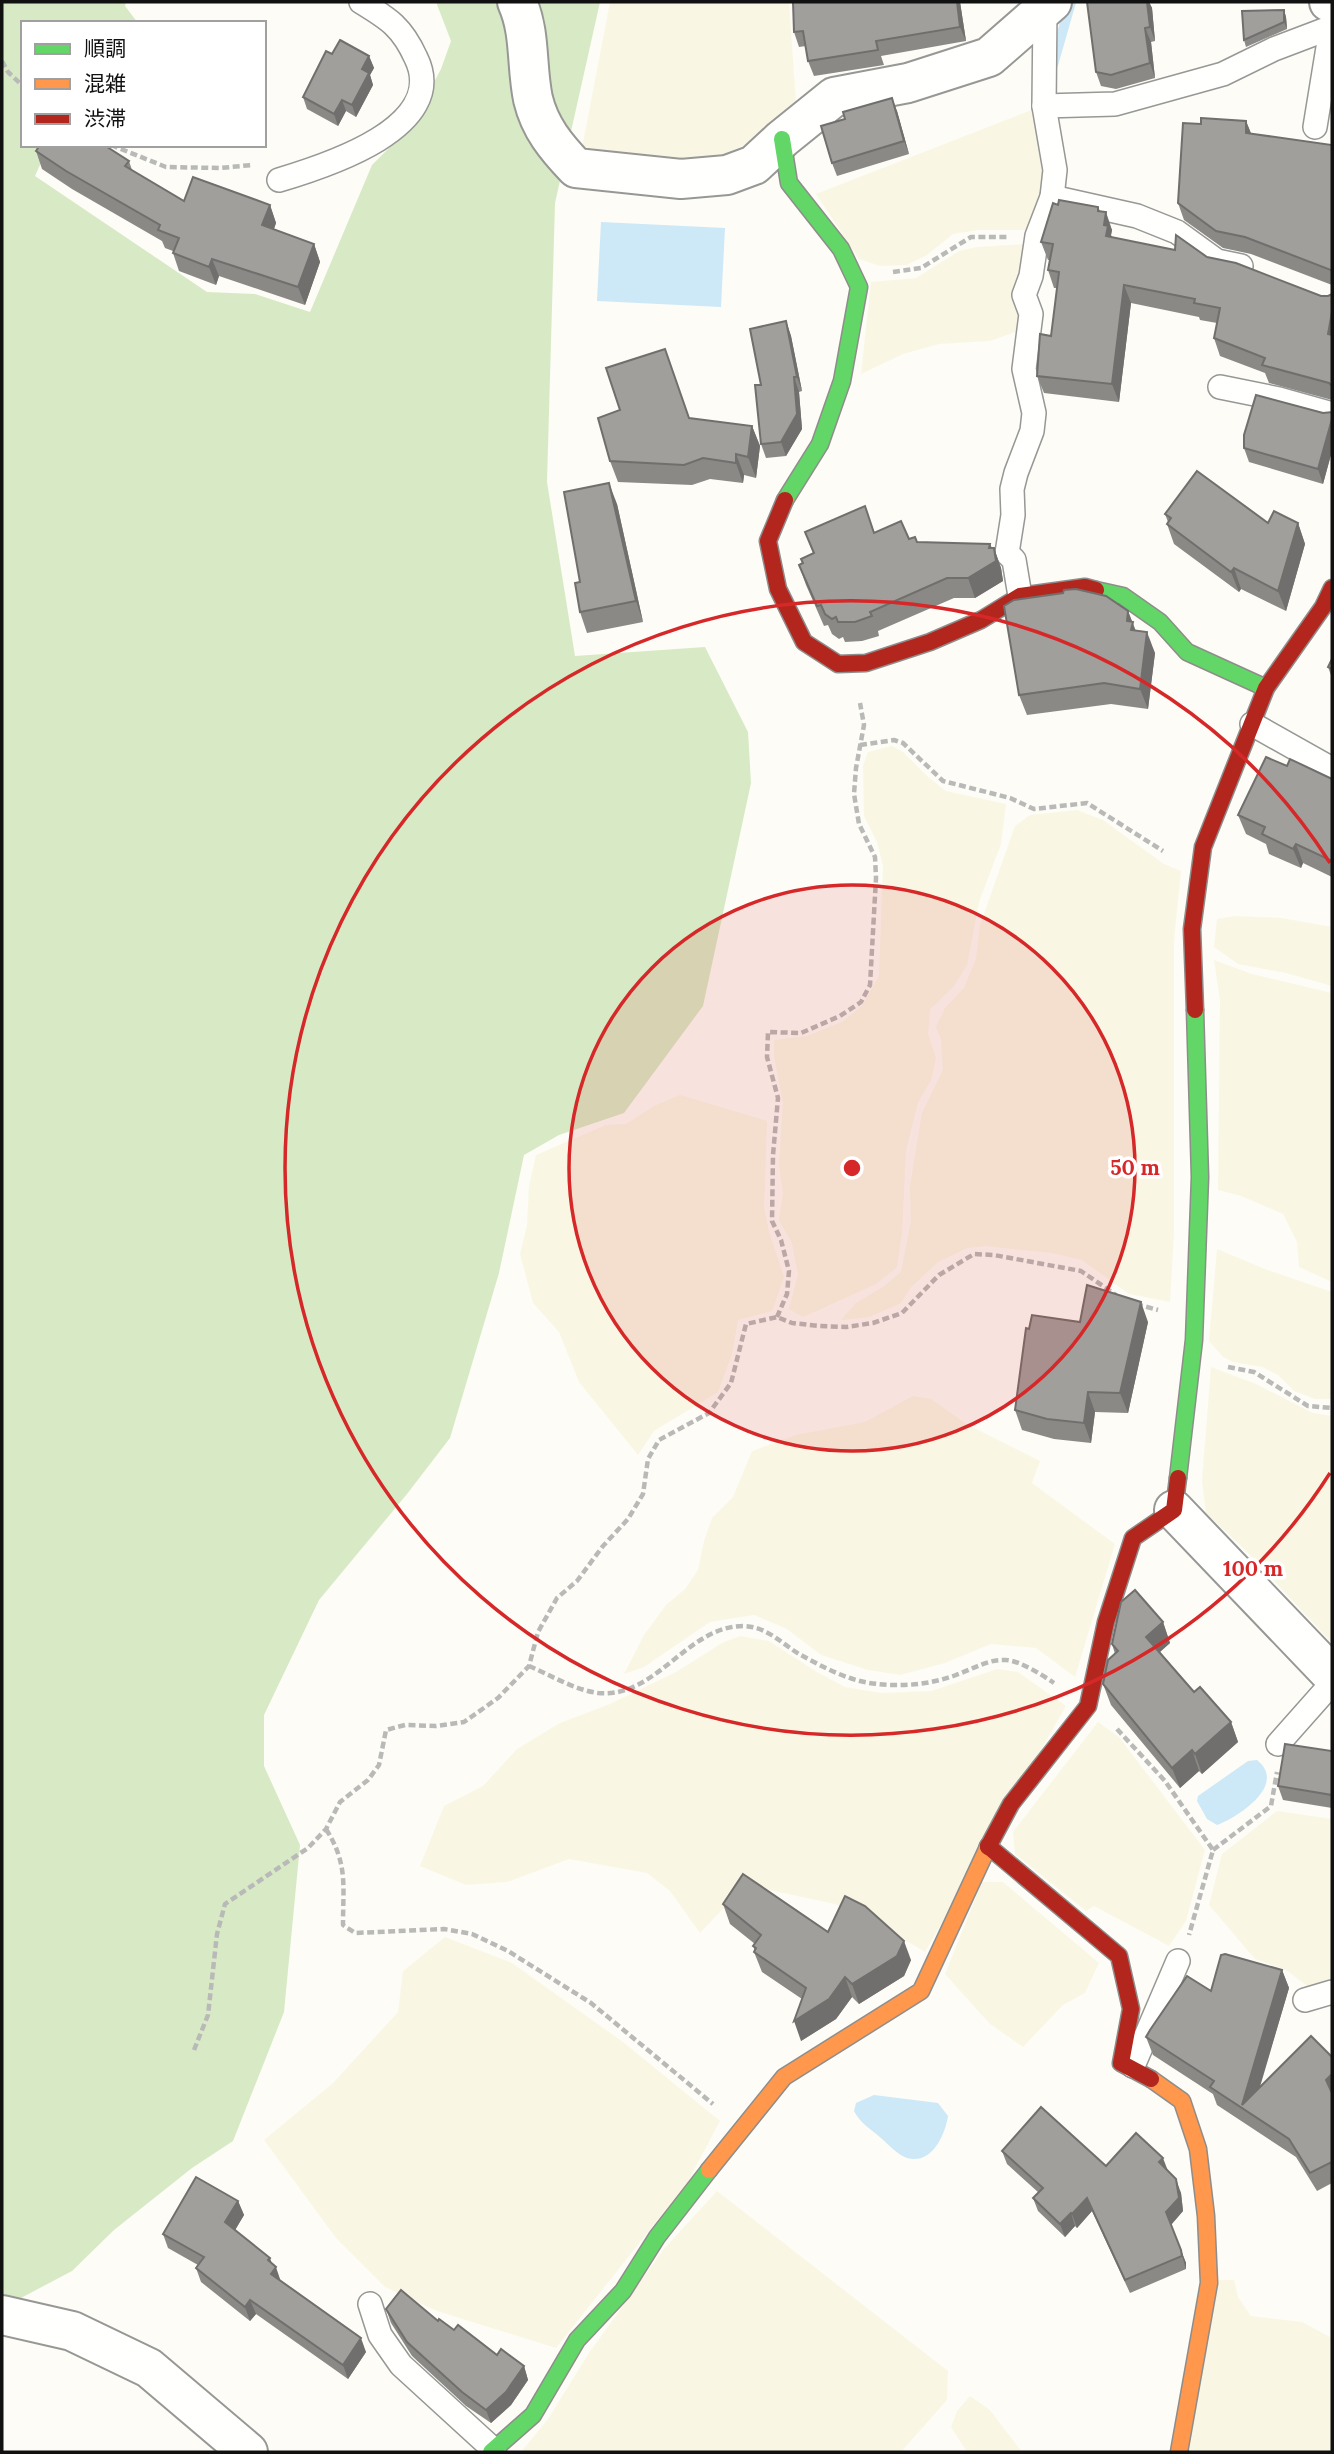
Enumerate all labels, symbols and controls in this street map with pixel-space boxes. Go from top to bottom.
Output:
legend [21,21,266,147]
text: 順調 [84,35,126,62]
text: 混雑 [84,70,126,97]
text: 渋滞 [84,105,126,132]
text: 50 m [1110,1154,1160,1181]
centre of rings [840,1156,864,1180]
text: 100 m [1223,1555,1283,1582]

